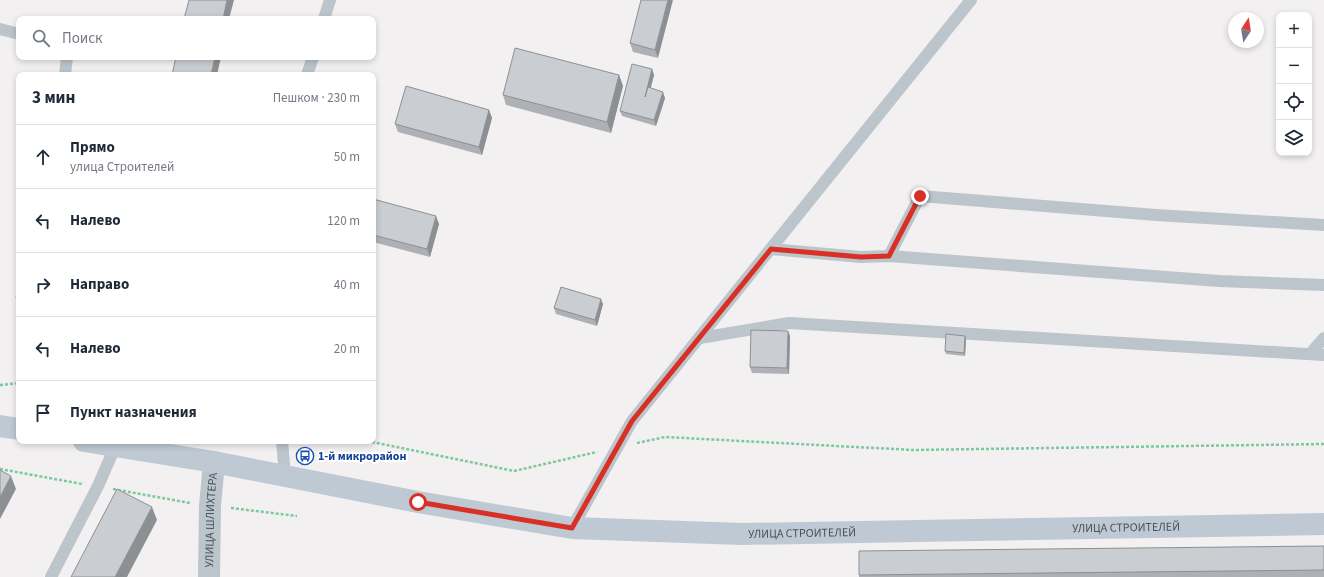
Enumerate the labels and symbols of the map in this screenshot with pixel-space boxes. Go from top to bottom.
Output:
north arrow [1228,12,1264,48]
route end [911,187,929,205]
bus stop icon: 1-й микрорайон [295,446,315,466]
place label: 1-й микрорайон [318,448,406,465]
street label: УЛИЦА ШЛИХТЕРА [201,471,222,568]
route start [409,493,427,511]
street label: УЛИЦА СТРОИТЕЛЕЙ [1072,518,1180,537]
street label: УЛИЦА СТРОИТЕЛЕЙ [748,524,856,543]

